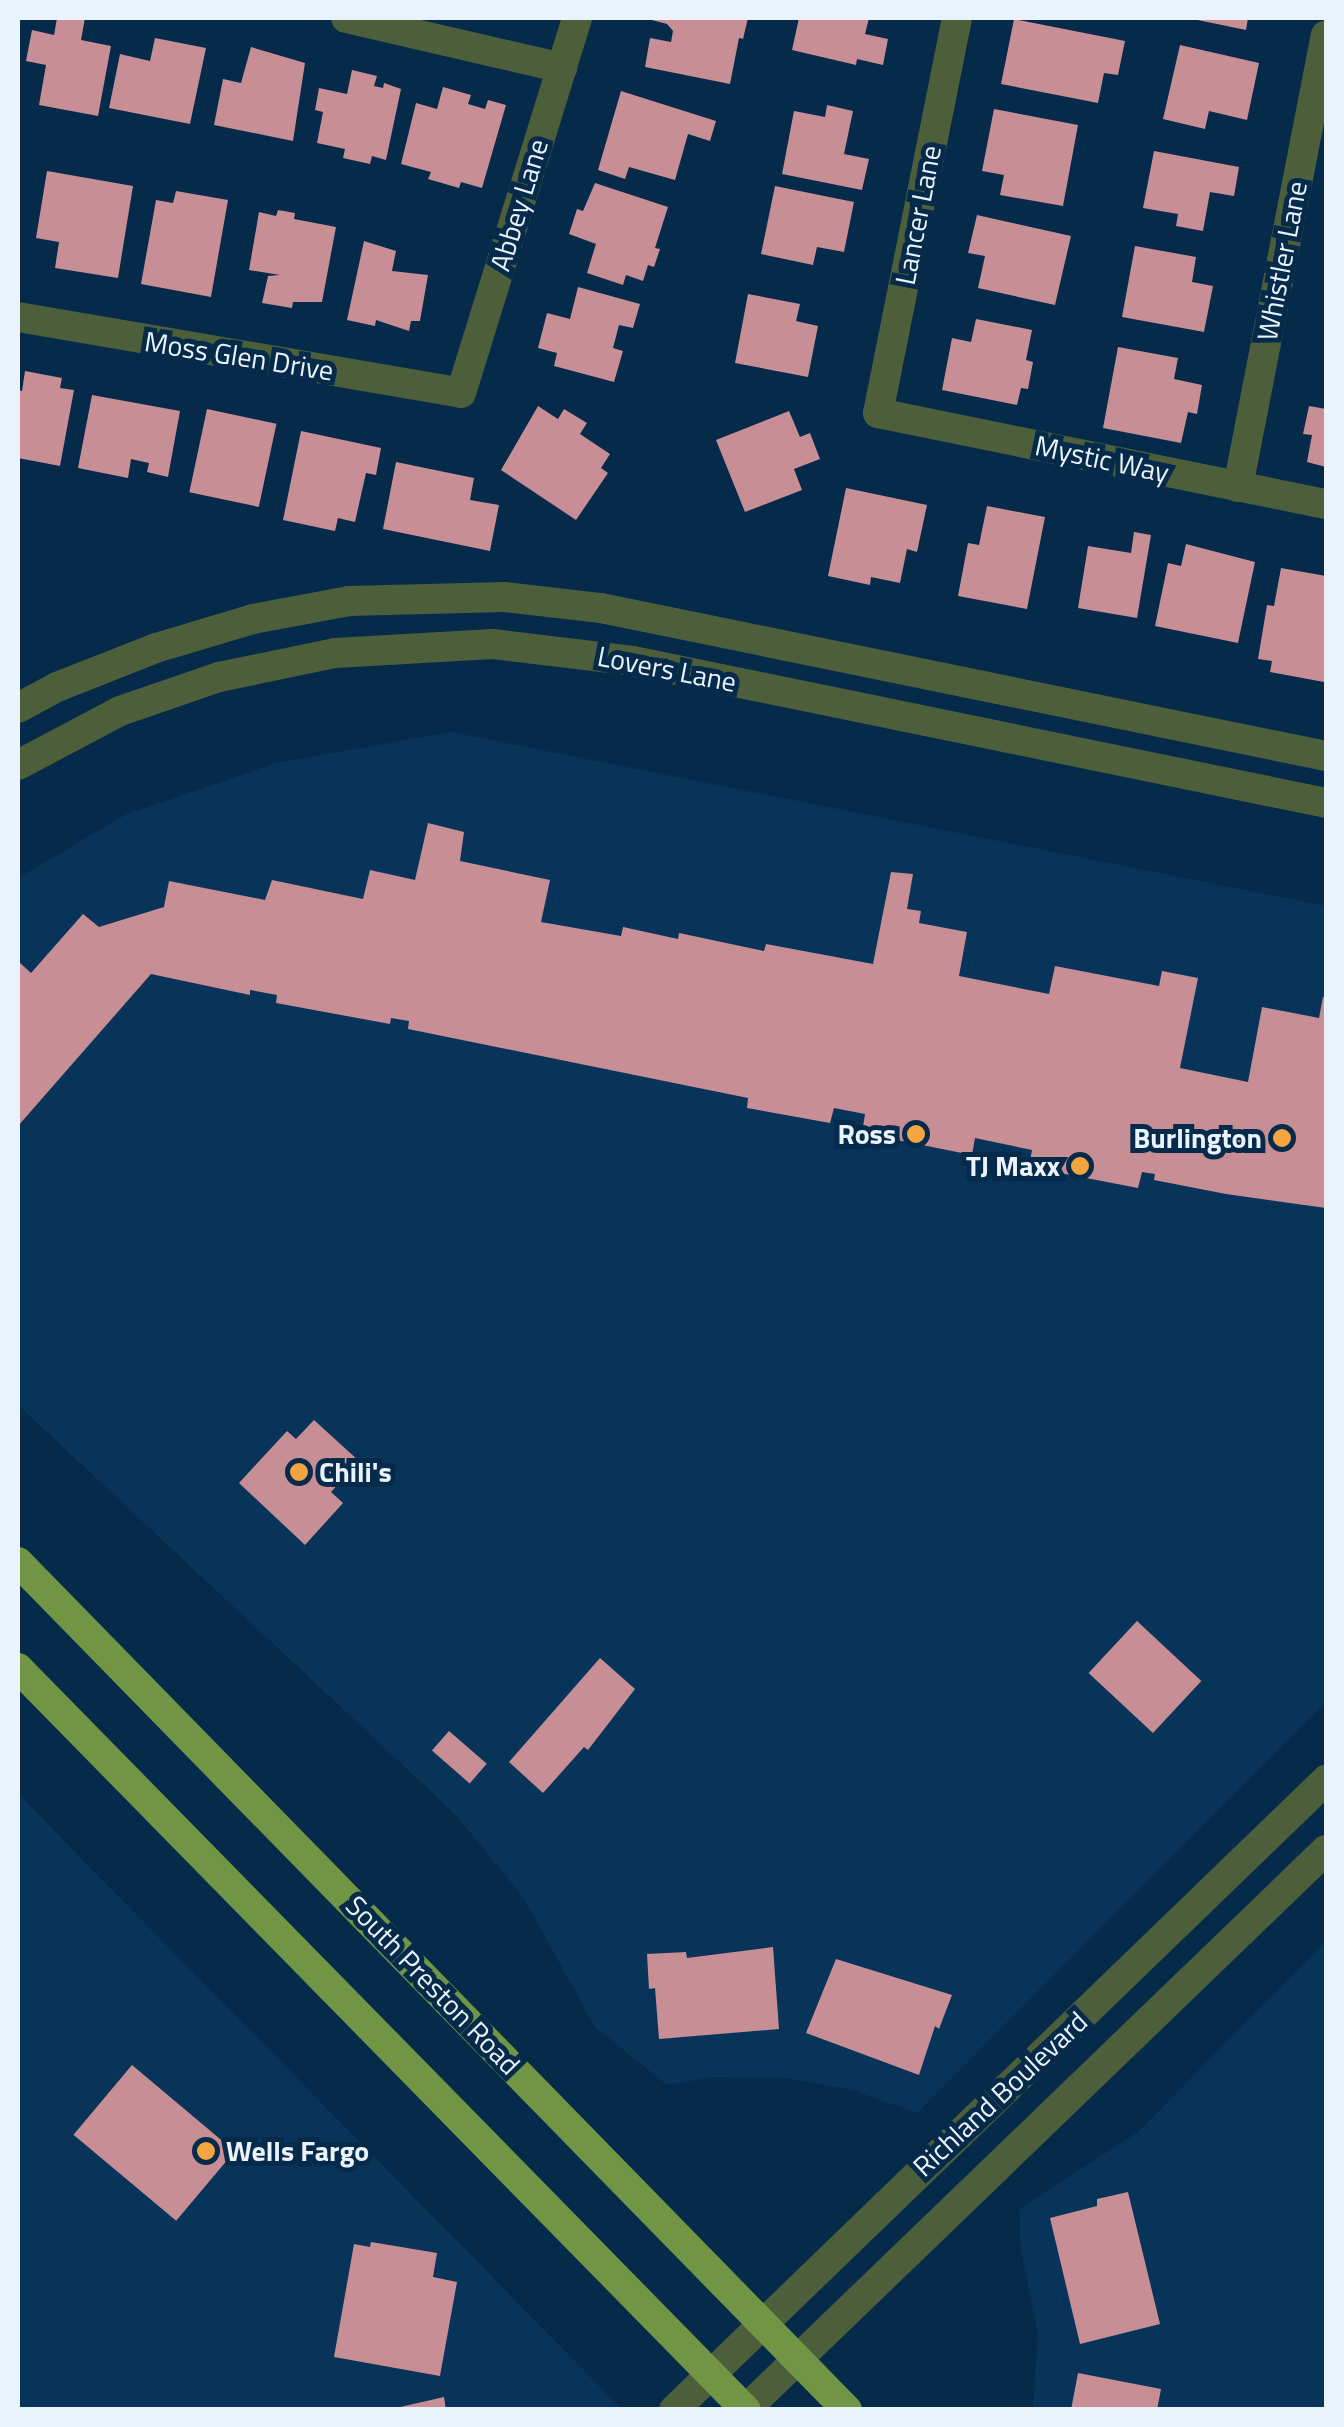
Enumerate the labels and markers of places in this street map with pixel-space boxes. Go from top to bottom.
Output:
place label: Ross [838,1117,896,1151]
place label: Burlington [1133,1121,1262,1155]
marker: Ross [905,1123,927,1145]
marker: Burlington [1271,1127,1293,1149]
place label: TJ Maxx [966,1149,1060,1183]
marker: TJ Maxx [1069,1155,1091,1177]
place label: Chili's [319,1455,392,1489]
marker: Chili's [288,1461,310,1483]
place label: Wells Fargo [226,2134,369,2168]
marker: Wells Fargo [195,2140,217,2162]

